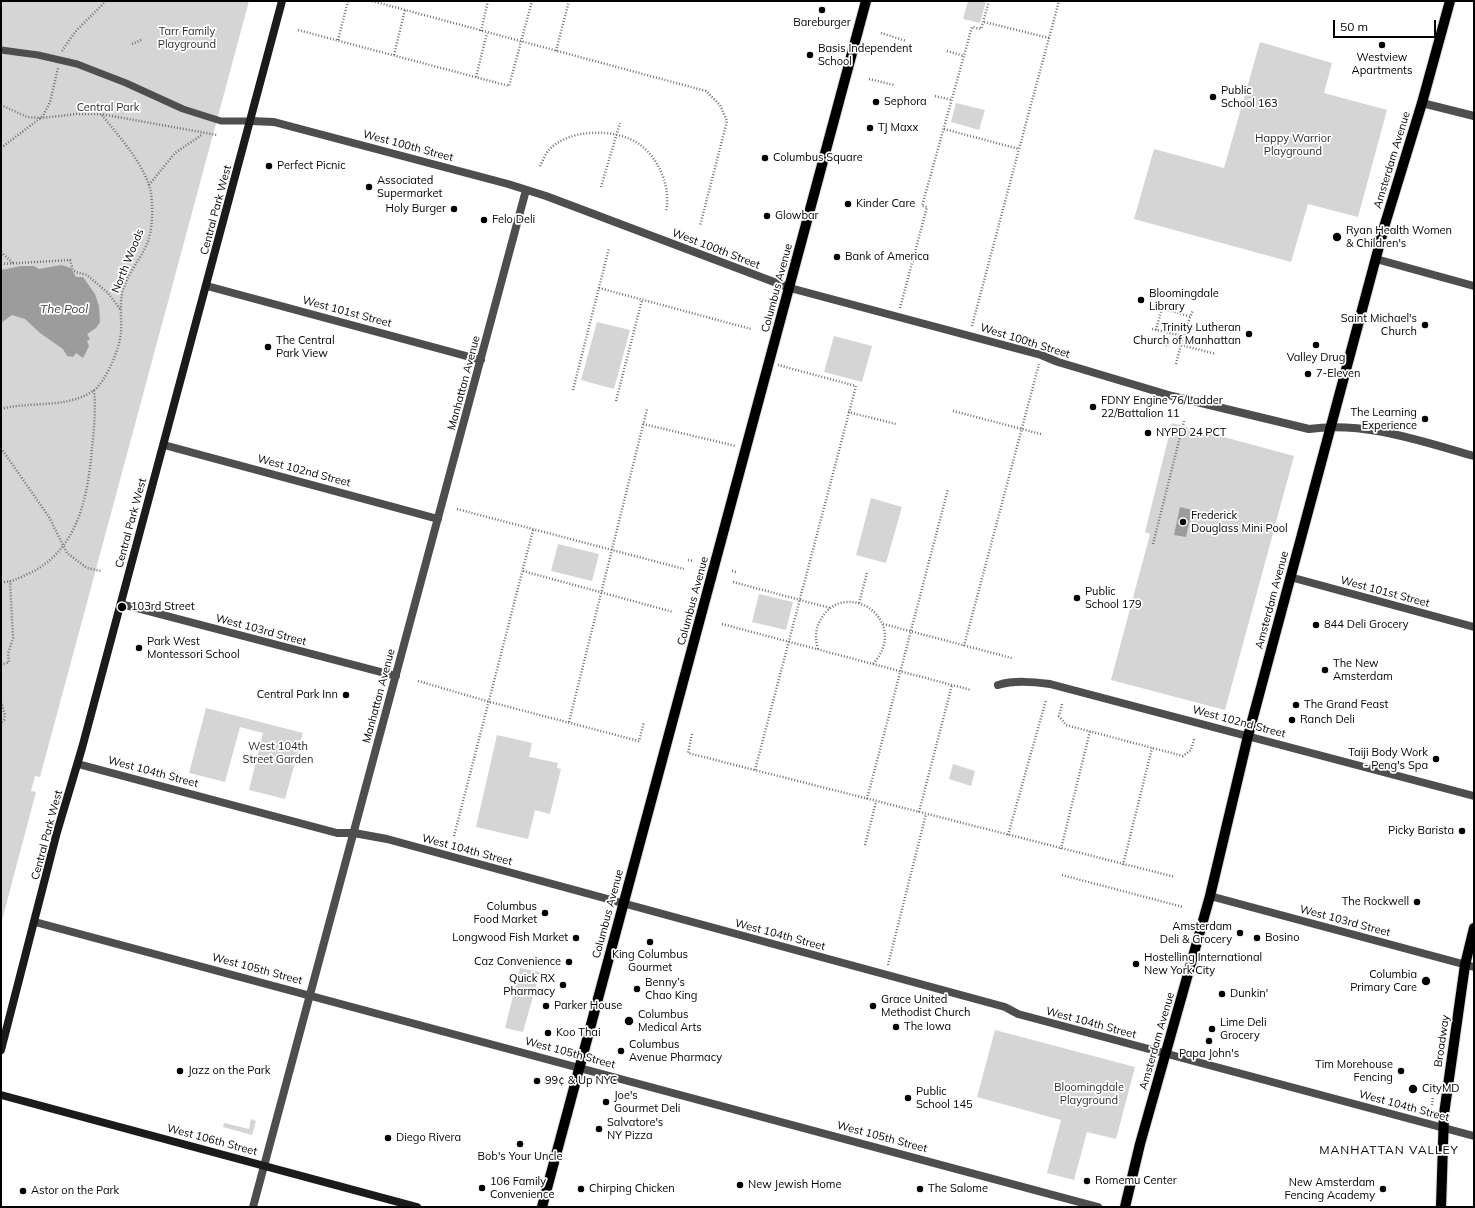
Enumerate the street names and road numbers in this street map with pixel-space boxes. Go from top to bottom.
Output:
street label: Amsterdam Avenue [1371,110,1413,210]
street label: West 100th Street [361,128,455,164]
street label: Central Park West [198,164,234,256]
street label: West 100th Street [670,226,762,272]
street label: North Woods [109,227,147,295]
street label: Columbus Avenue [759,242,795,334]
street label: West 101st Street [301,294,393,330]
street label: West 100th Street [979,321,1071,361]
street label: Manhattan Avenue [445,334,483,432]
street label: West 102nd Street [256,452,352,490]
street label: Central Park West [113,477,149,569]
street label: Amsterdam Avenue [1253,550,1291,650]
street label: Columbus Avenue [675,555,711,647]
street label: West 101st Street [1339,574,1431,610]
street label: West 103rd Street [214,612,308,648]
street label: Manhattan Avenue [360,647,398,745]
street label: West 102nd Street [1191,703,1287,741]
street label: West 104th Street [106,754,200,790]
street label: Central Park West [29,789,65,881]
street label: West 104th Street [420,832,514,868]
street label: Columbus Avenue [590,868,626,960]
street label: West 103rd Street [1298,903,1392,939]
street label: West 104th Street [733,917,827,953]
street label: West 105th Street [210,951,304,987]
street label: Amsterdam Avenue [1137,991,1177,1091]
street label: West 104th Street [1044,1005,1138,1041]
street label: Broadway [1432,1014,1452,1068]
street label: West 105th Street [523,1035,617,1071]
street label: West 104th Street [1357,1088,1451,1124]
street label: West 105th Street [835,1119,929,1155]
street label: West 106th Street [165,1122,259,1158]

